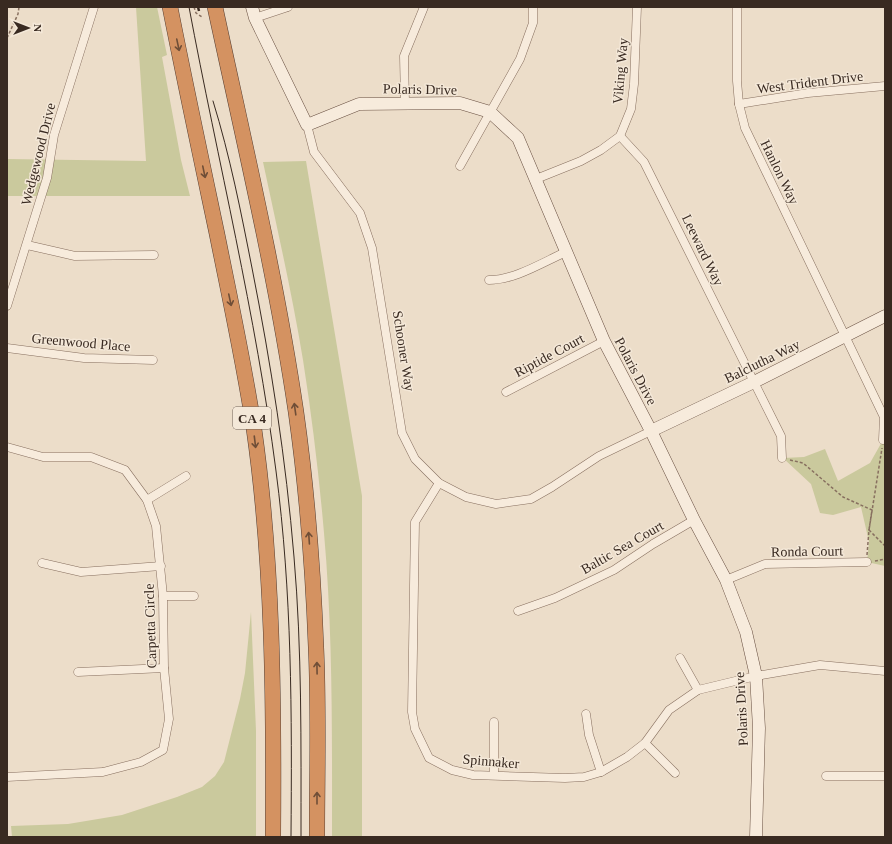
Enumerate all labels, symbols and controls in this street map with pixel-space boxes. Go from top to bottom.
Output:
north arrow [8,8,48,48]
text: N [32,24,44,32]
street label: Viking Way [610,37,631,105]
one-way arrow [174,38,182,51]
street label: West Trident Drive [756,69,864,96]
street label: Polaris Drive [383,81,457,98]
street label: Wedgewood Drive [19,101,58,207]
street label: Hanlon Way [758,138,802,207]
one-way arrow [200,166,208,179]
street label: Leeward Way [679,212,726,288]
one-way arrow [227,293,235,306]
street label: Schooner Way [390,310,417,392]
street label: Greenwood Place [31,331,131,354]
street label: Riptide Court [512,331,587,380]
street label: Polaris Drive [612,335,660,408]
street label: Balclutha Way [722,337,802,386]
one-way arrow [291,403,299,416]
road number: CA 4 [233,407,271,429]
one-way arrow [251,435,259,448]
street label: Baltic Sea Court [578,518,666,577]
one-way arrow [306,532,313,545]
street label: Ronda Court [771,543,843,560]
street label: Carpetta Circle [142,583,159,669]
one-way arrow [313,662,321,675]
street label: Polaris Drive [732,671,751,746]
street label: Spinnaker [462,752,520,771]
one-way arrow [313,792,321,805]

